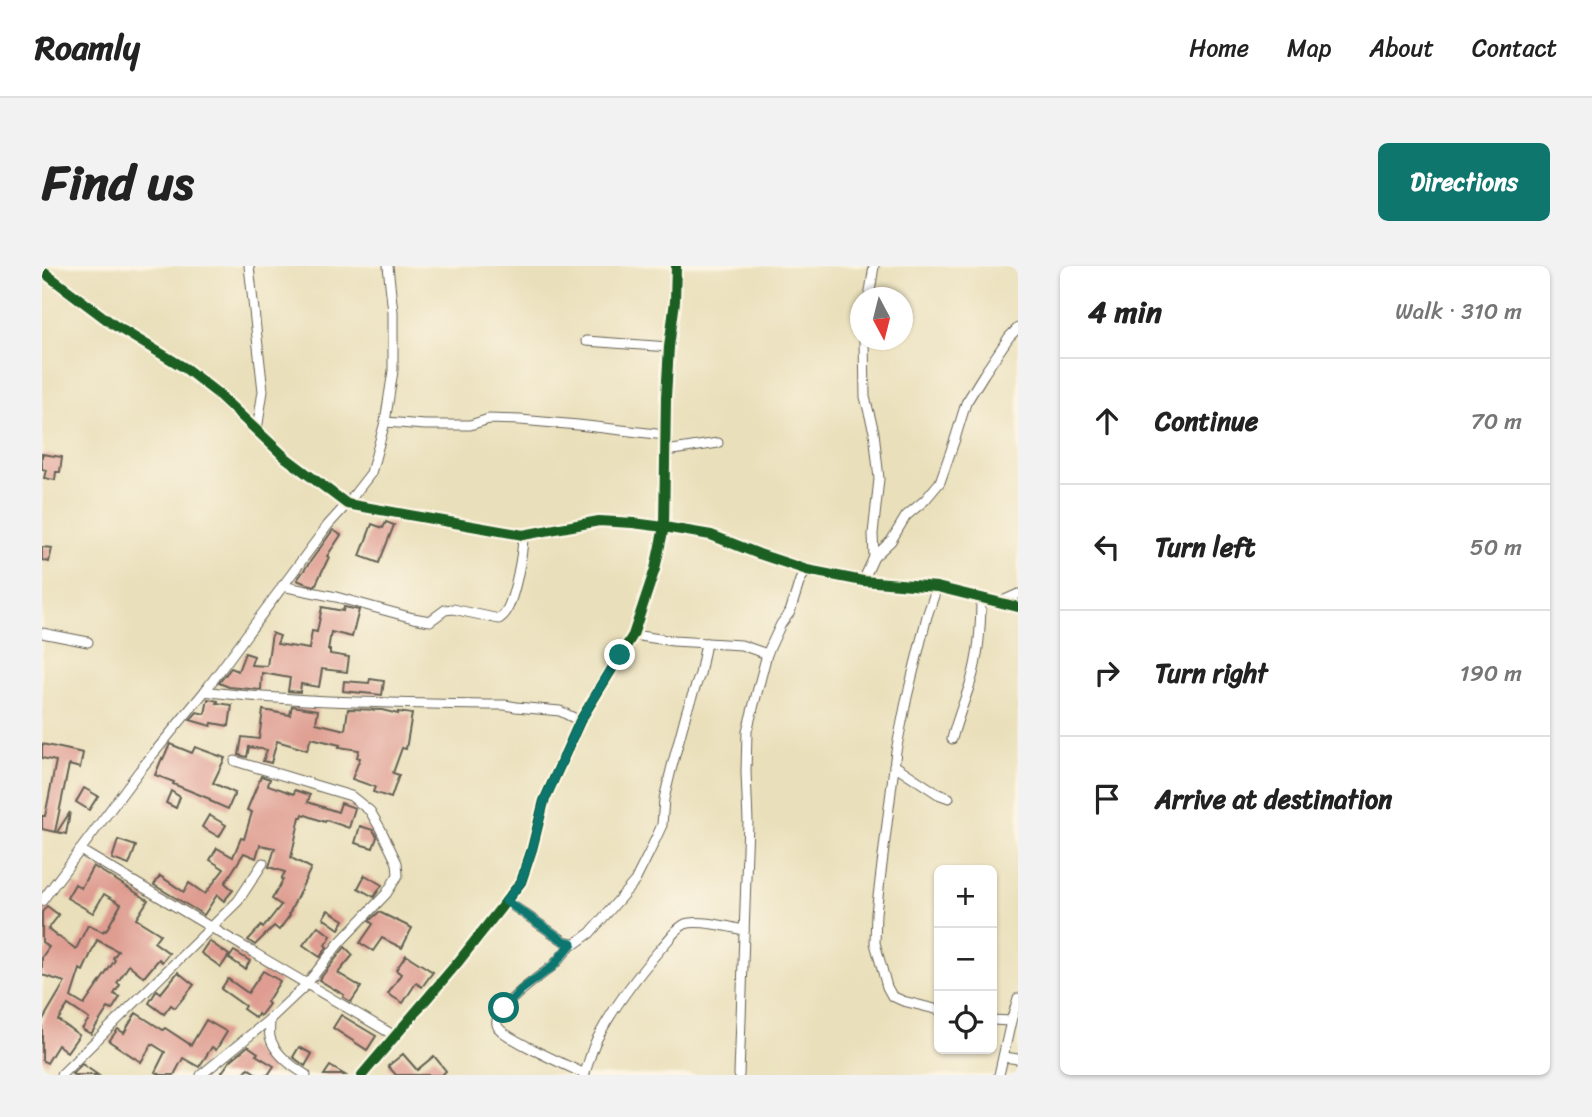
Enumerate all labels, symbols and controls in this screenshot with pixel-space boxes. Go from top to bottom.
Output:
text: Roamly [35,19,140,77]
text: Home [1189,27,1249,69]
text: Map [1287,27,1331,69]
text: About [1369,27,1434,69]
text: Contact [1472,27,1557,69]
text: Find us [42,139,194,226]
button: Directions [1378,143,1550,221]
text: 4 min [1088,285,1162,339]
north arrow [850,287,913,350]
text: Walk · 310 m [1395,291,1522,332]
text: Continue [1155,398,1258,444]
text: 70 m [1471,401,1522,442]
icon: ahead [1088,402,1126,440]
text: Turn left [1155,524,1255,570]
text: 50 m [1470,527,1522,568]
icon: left [1088,528,1126,566]
route end [604,639,635,670]
text: Turn right [1155,650,1268,696]
text: 190 m [1460,653,1522,694]
icon: right [1088,654,1126,692]
text: Arrive at destination [1155,776,1392,822]
icon: arrive [1088,780,1126,818]
map controls [934,865,997,1054]
button: + [934,865,997,928]
button: − [934,928,997,991]
button: locate [934,991,997,1054]
route start [488,992,519,1023]

